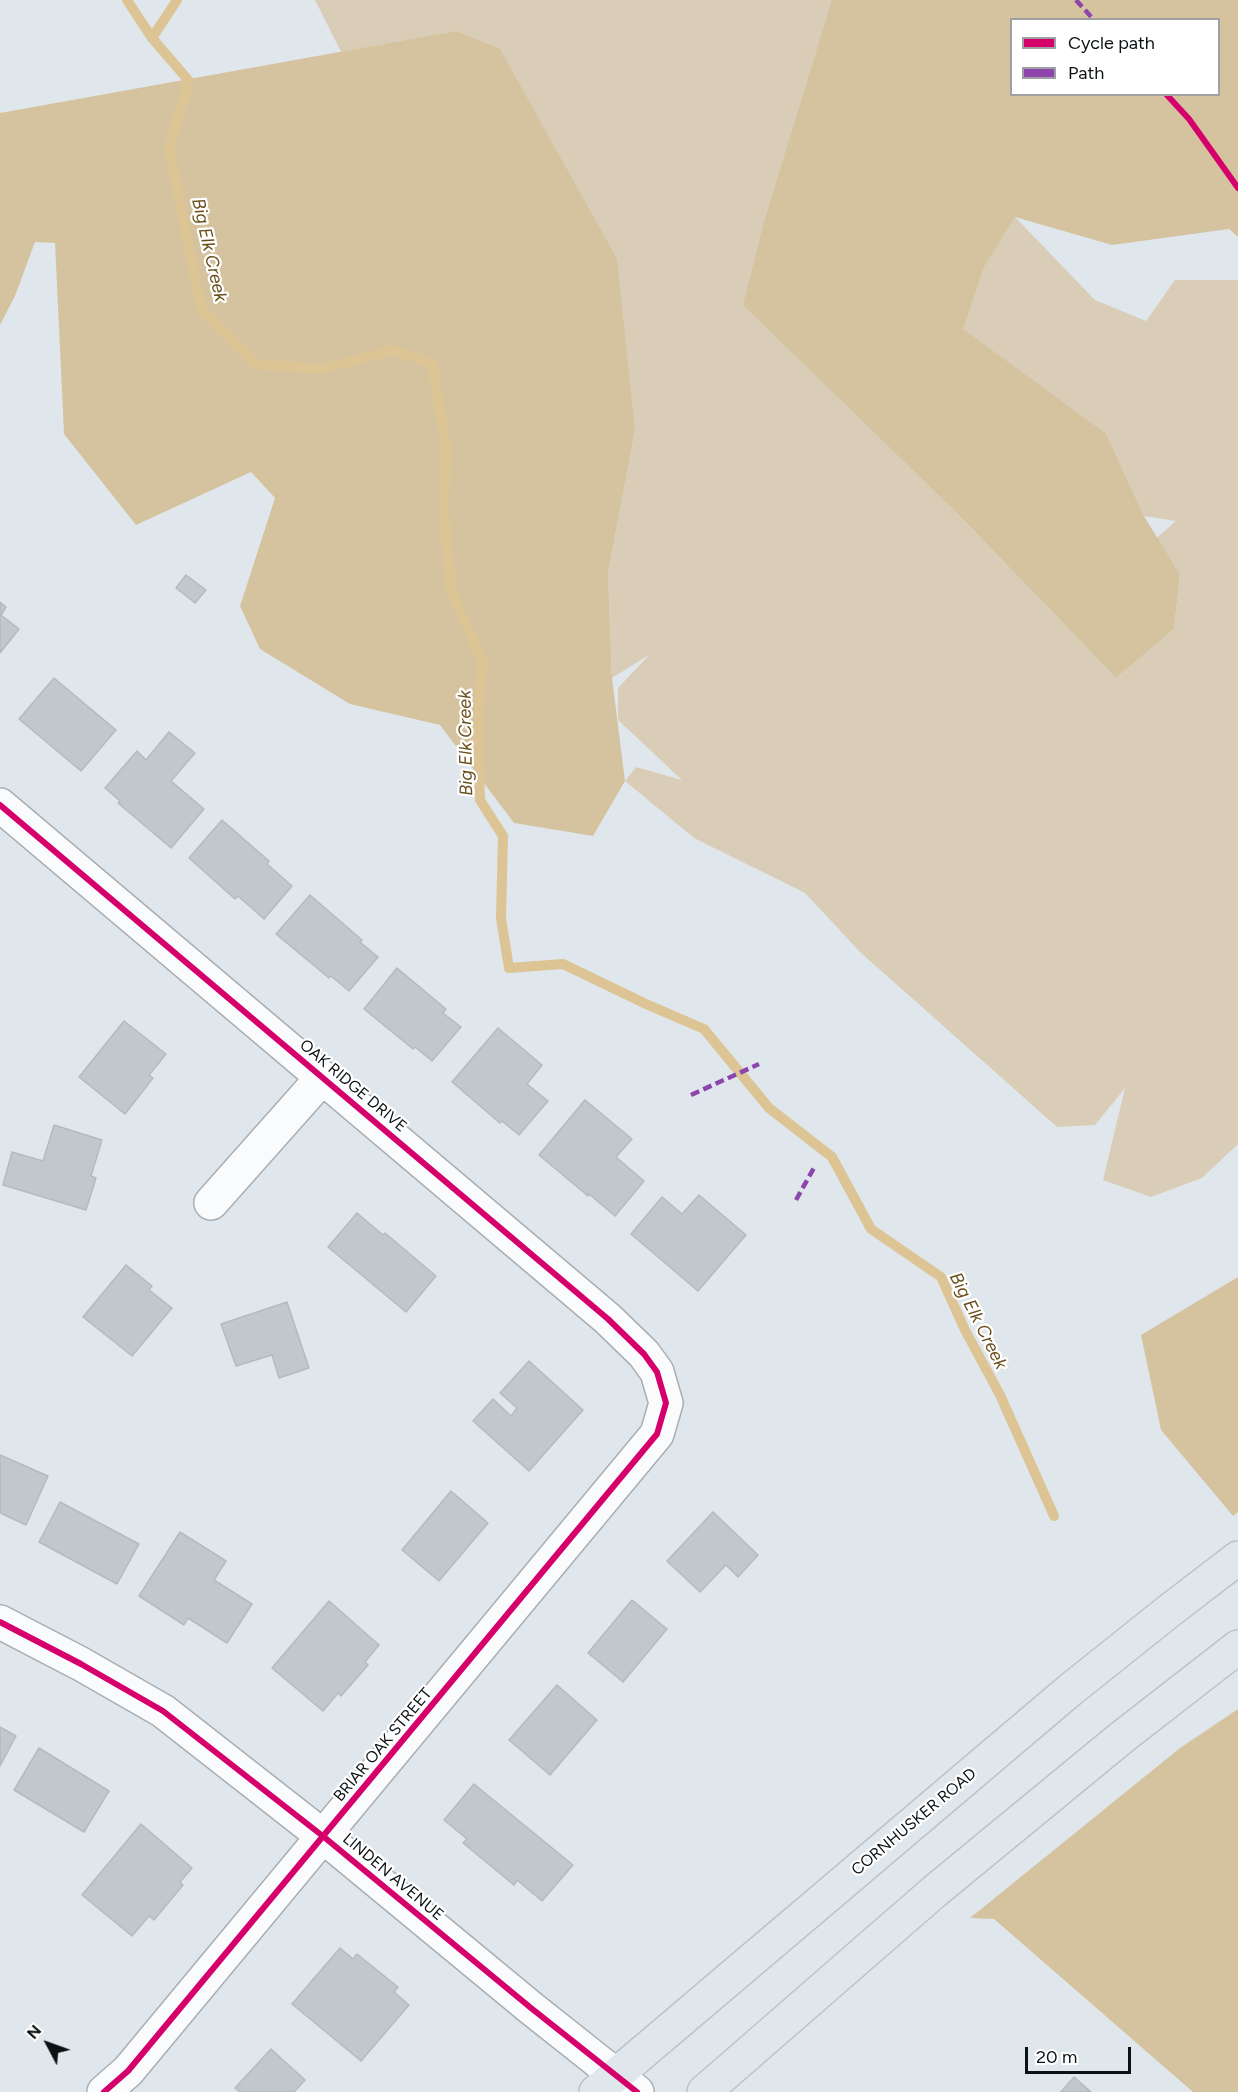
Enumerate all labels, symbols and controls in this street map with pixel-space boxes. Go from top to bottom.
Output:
legend [1010,18,1220,96]
text: Cycle path [1068,32,1155,54]
text: Path [1068,62,1104,84]
water label: Big Elk Creek [187,196,231,304]
water label: Big Elk Creek [454,690,478,796]
street label: OAK RIDGE DRIVE [296,1036,410,1136]
water label: Big Elk Creek [944,1269,1012,1373]
street label: BRIAR OAK STREET [330,1684,436,1806]
street label: CORNHUSKER ROAD [848,1764,980,1880]
street label: LINDEN AVENUE [339,1829,447,1925]
north arrow [18,2014,78,2074]
text: N [23,2021,45,2043]
scale bar [1028,2035,1134,2073]
text: 20 m [1036,2046,1077,2068]

